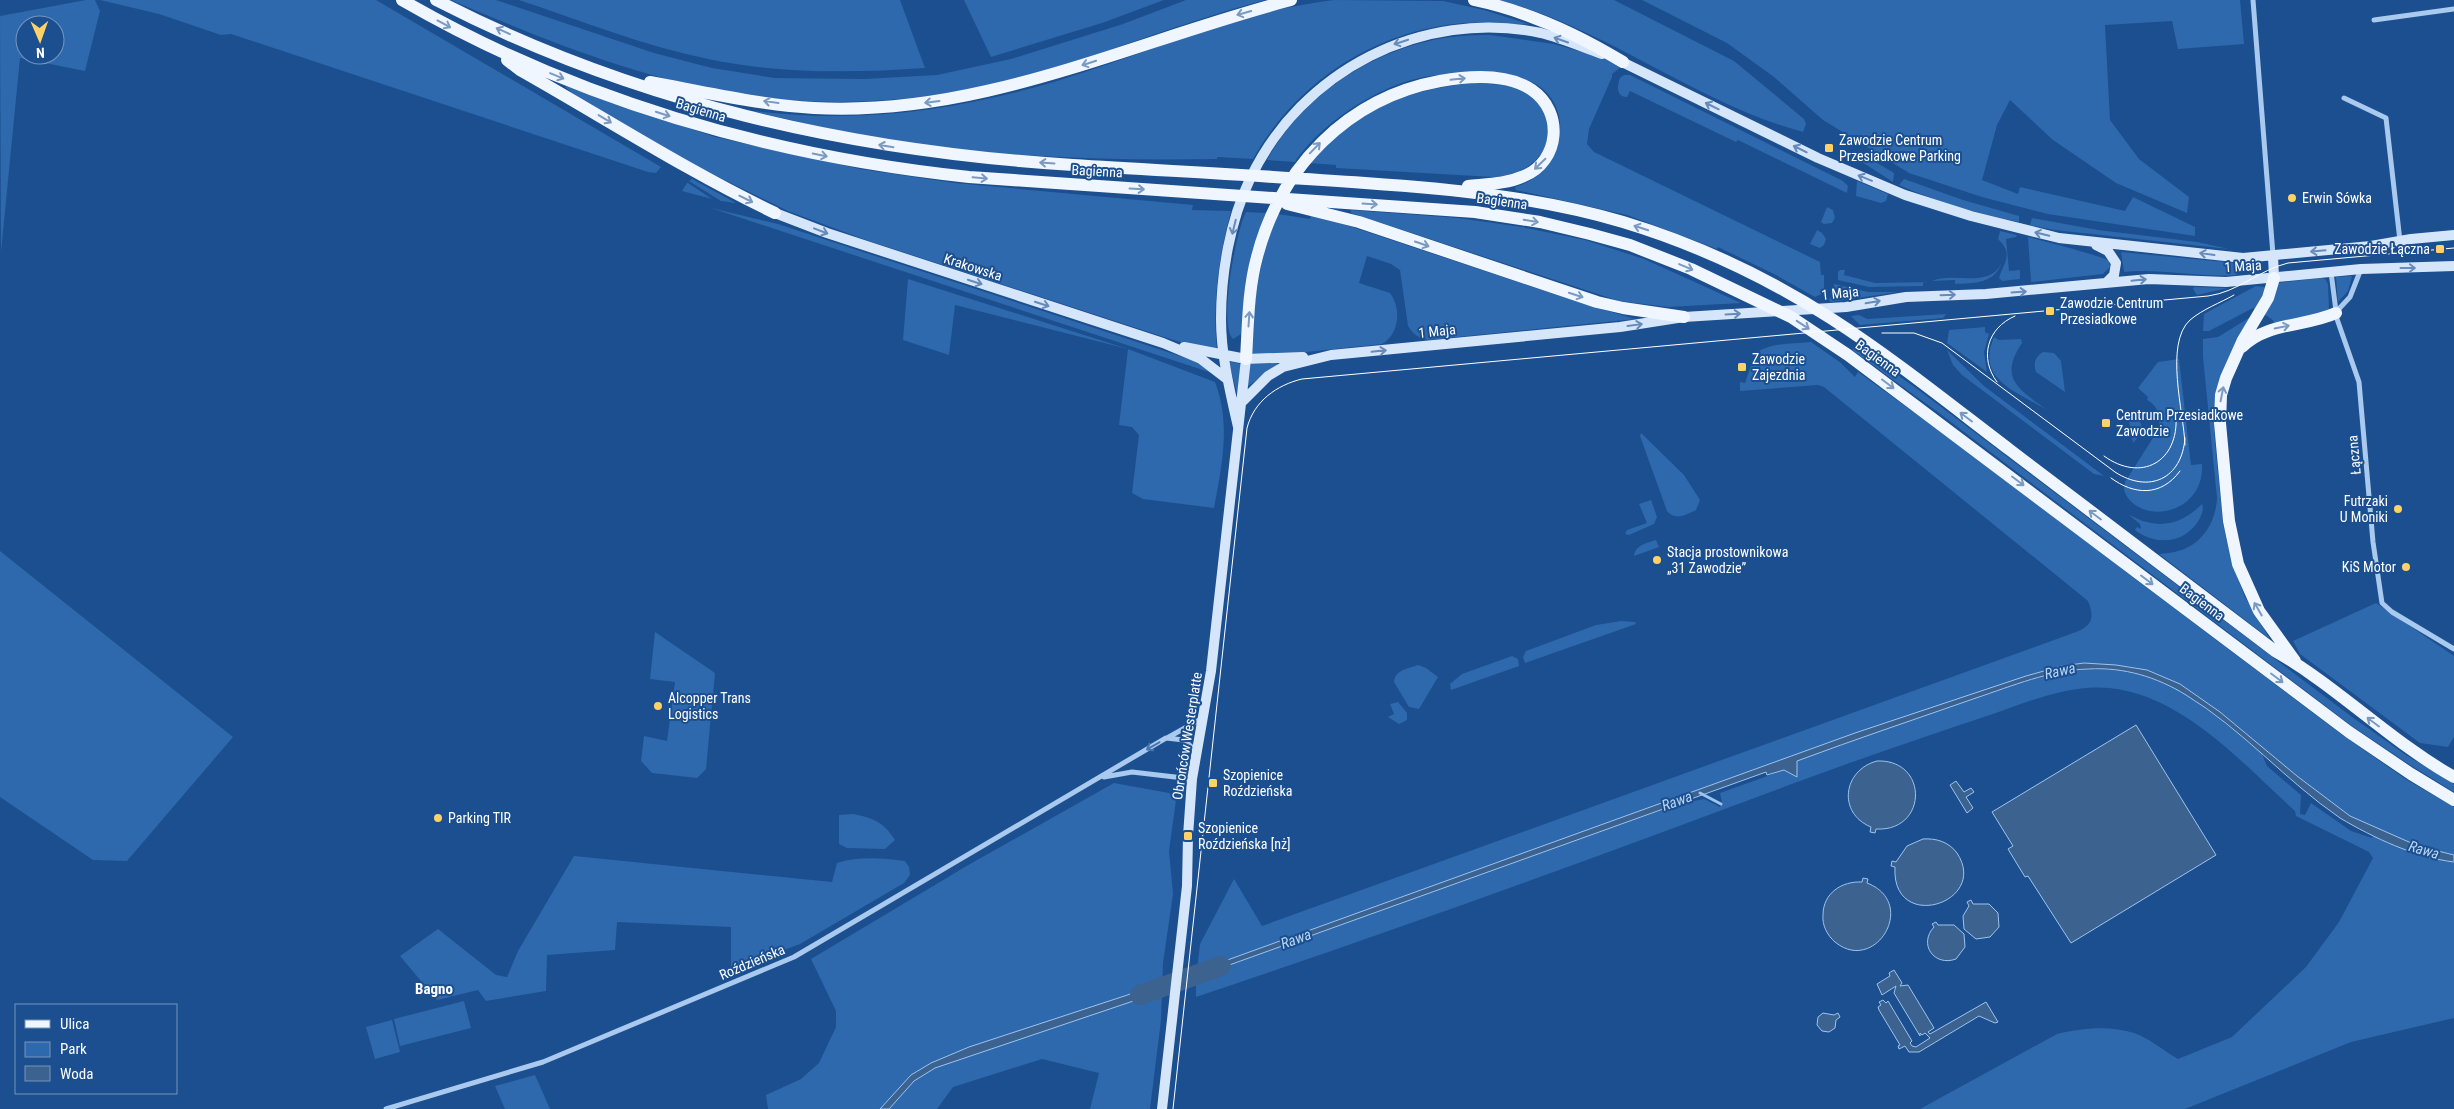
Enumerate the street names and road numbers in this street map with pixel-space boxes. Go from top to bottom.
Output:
street label: Bagienna [674,95,728,125]
street label: Bagienna [1071,162,1123,180]
street label: Bagienna [1475,190,1529,212]
street label: Krakowska [942,250,1004,284]
street label: 1 Maja [2224,257,2262,275]
street label: 1 Maja [1821,283,1859,303]
street label: 1 Maja [1418,321,1456,341]
street label: Bagienna [1853,336,1903,380]
street label: Łączna [2344,435,2364,475]
street label: Bagienna [2177,580,2227,624]
street label: Obrońców Westerplatte [1169,671,1205,801]
street label: Roździeńska [717,941,787,983]

